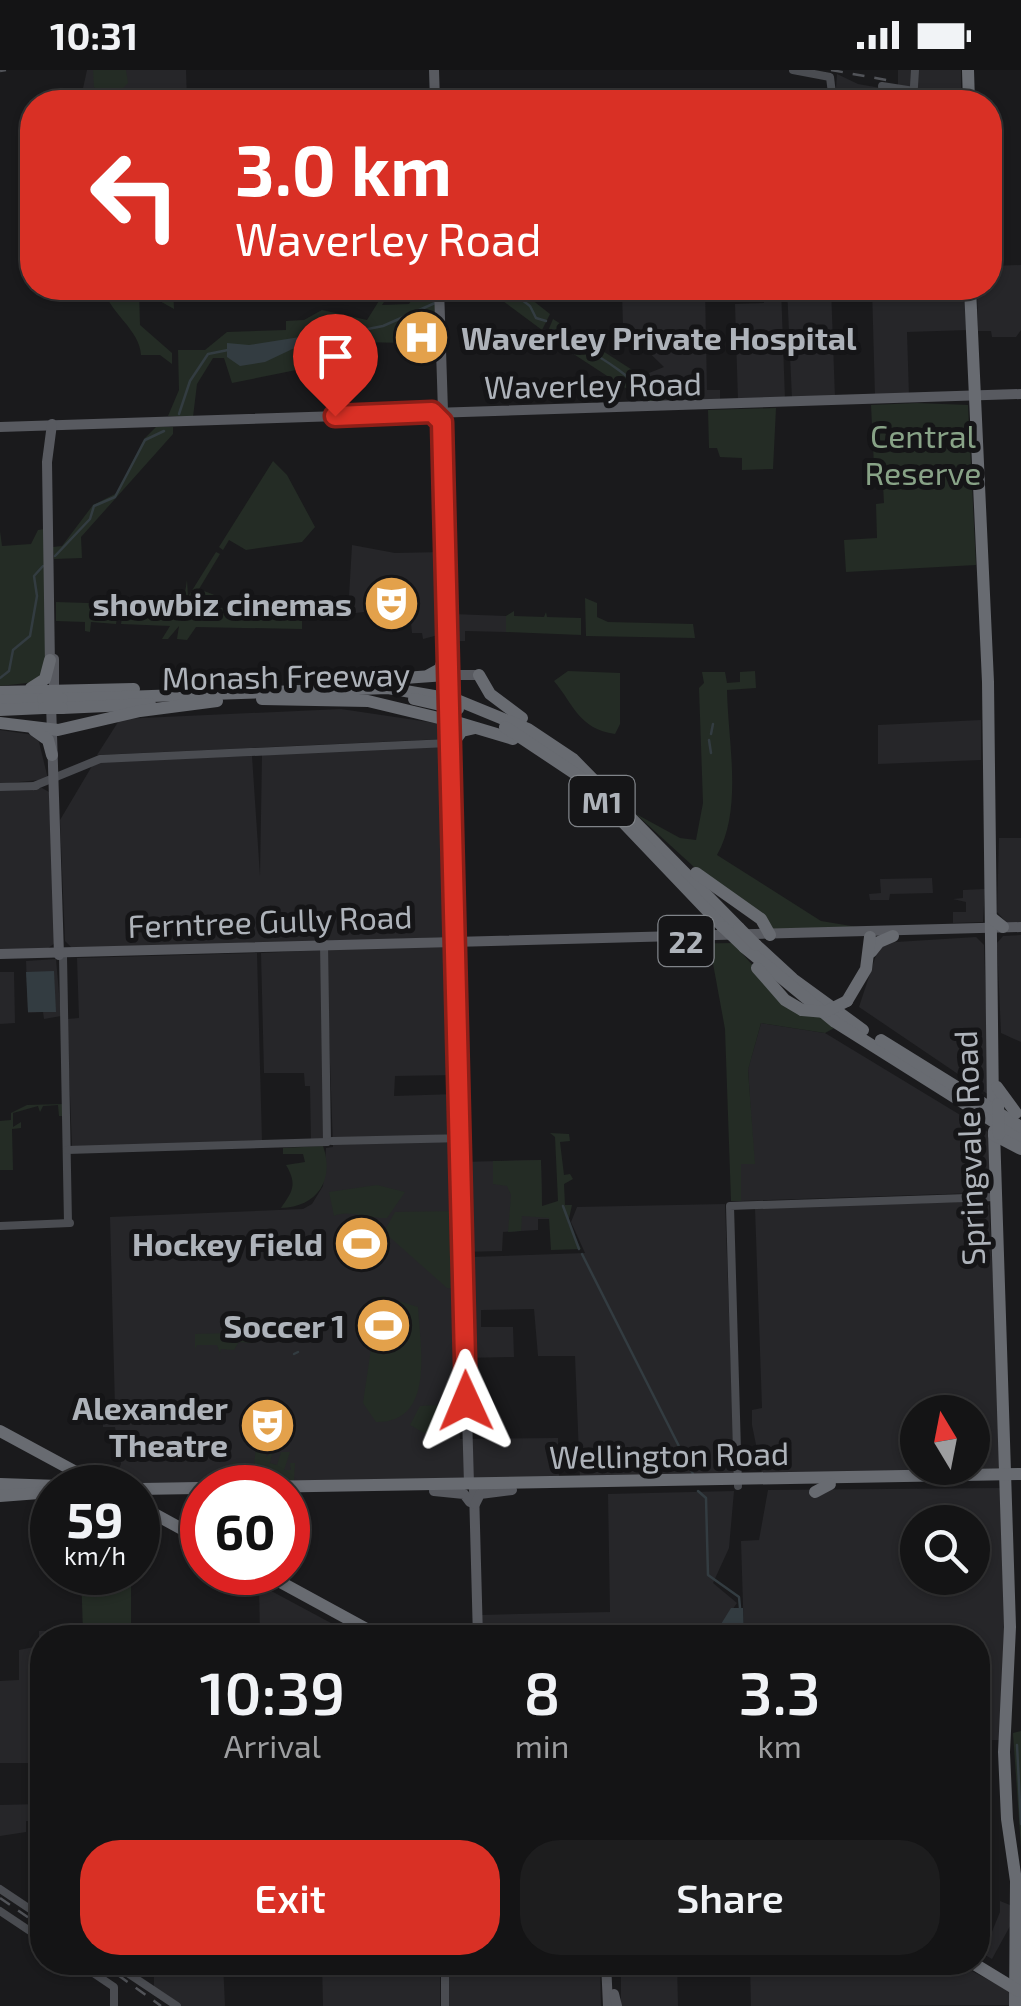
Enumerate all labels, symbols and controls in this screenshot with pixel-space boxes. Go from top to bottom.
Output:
text: 10:31 [50,12,138,58]
text: 3.0 km [235,126,452,210]
icon: left [70,130,200,260]
text: Waverley Road [235,211,542,265]
hospital icon: Waverley Private Hospital [392,307,452,367]
pin [293,314,378,417]
place label: Waverley Private Hospital [461,318,857,357]
icon: arrive [308,329,363,384]
street label: Waverley Road [484,363,702,405]
park label: Central Reserve [864,416,982,491]
theatre icon: showbiz cinemas [361,573,421,633]
place label: showbiz cinemas [92,584,352,622]
street label: Monash Freeway [161,654,411,696]
road number: M1 [570,776,634,826]
street label: Ferntree Gully Road [127,896,413,944]
road number: 22 [658,916,714,966]
street label: Springvale Road [945,1030,991,1266]
sports icon: Hockey Field [332,1213,392,1273]
place label: Hockey Field [132,1224,323,1263]
sports icon: Soccer 1 [354,1295,414,1355]
place label: Soccer 1 [223,1306,345,1344]
position arrow [414,1349,518,1453]
place label: Alexander Theatre [72,1388,228,1463]
theatre icon: Alexander Theatre [237,1395,297,1455]
north arrow [900,1395,990,1485]
map controls [900,1395,990,1595]
street label: Wellington Road [549,1433,789,1475]
speed limit sign: 60 [180,1465,310,1595]
text: 59 [66,1488,124,1548]
button: search [900,1505,990,1595]
text: km/h [64,1540,126,1570]
text: 10:39 [199,1655,345,1727]
text: 8 [524,1655,560,1727]
text: 3.3 [739,1655,821,1727]
text: Arrival [224,1726,321,1764]
text: min [515,1726,569,1764]
text: km [757,1726,802,1764]
button: Exit [80,1840,500,1955]
button: Share [520,1840,940,1955]

